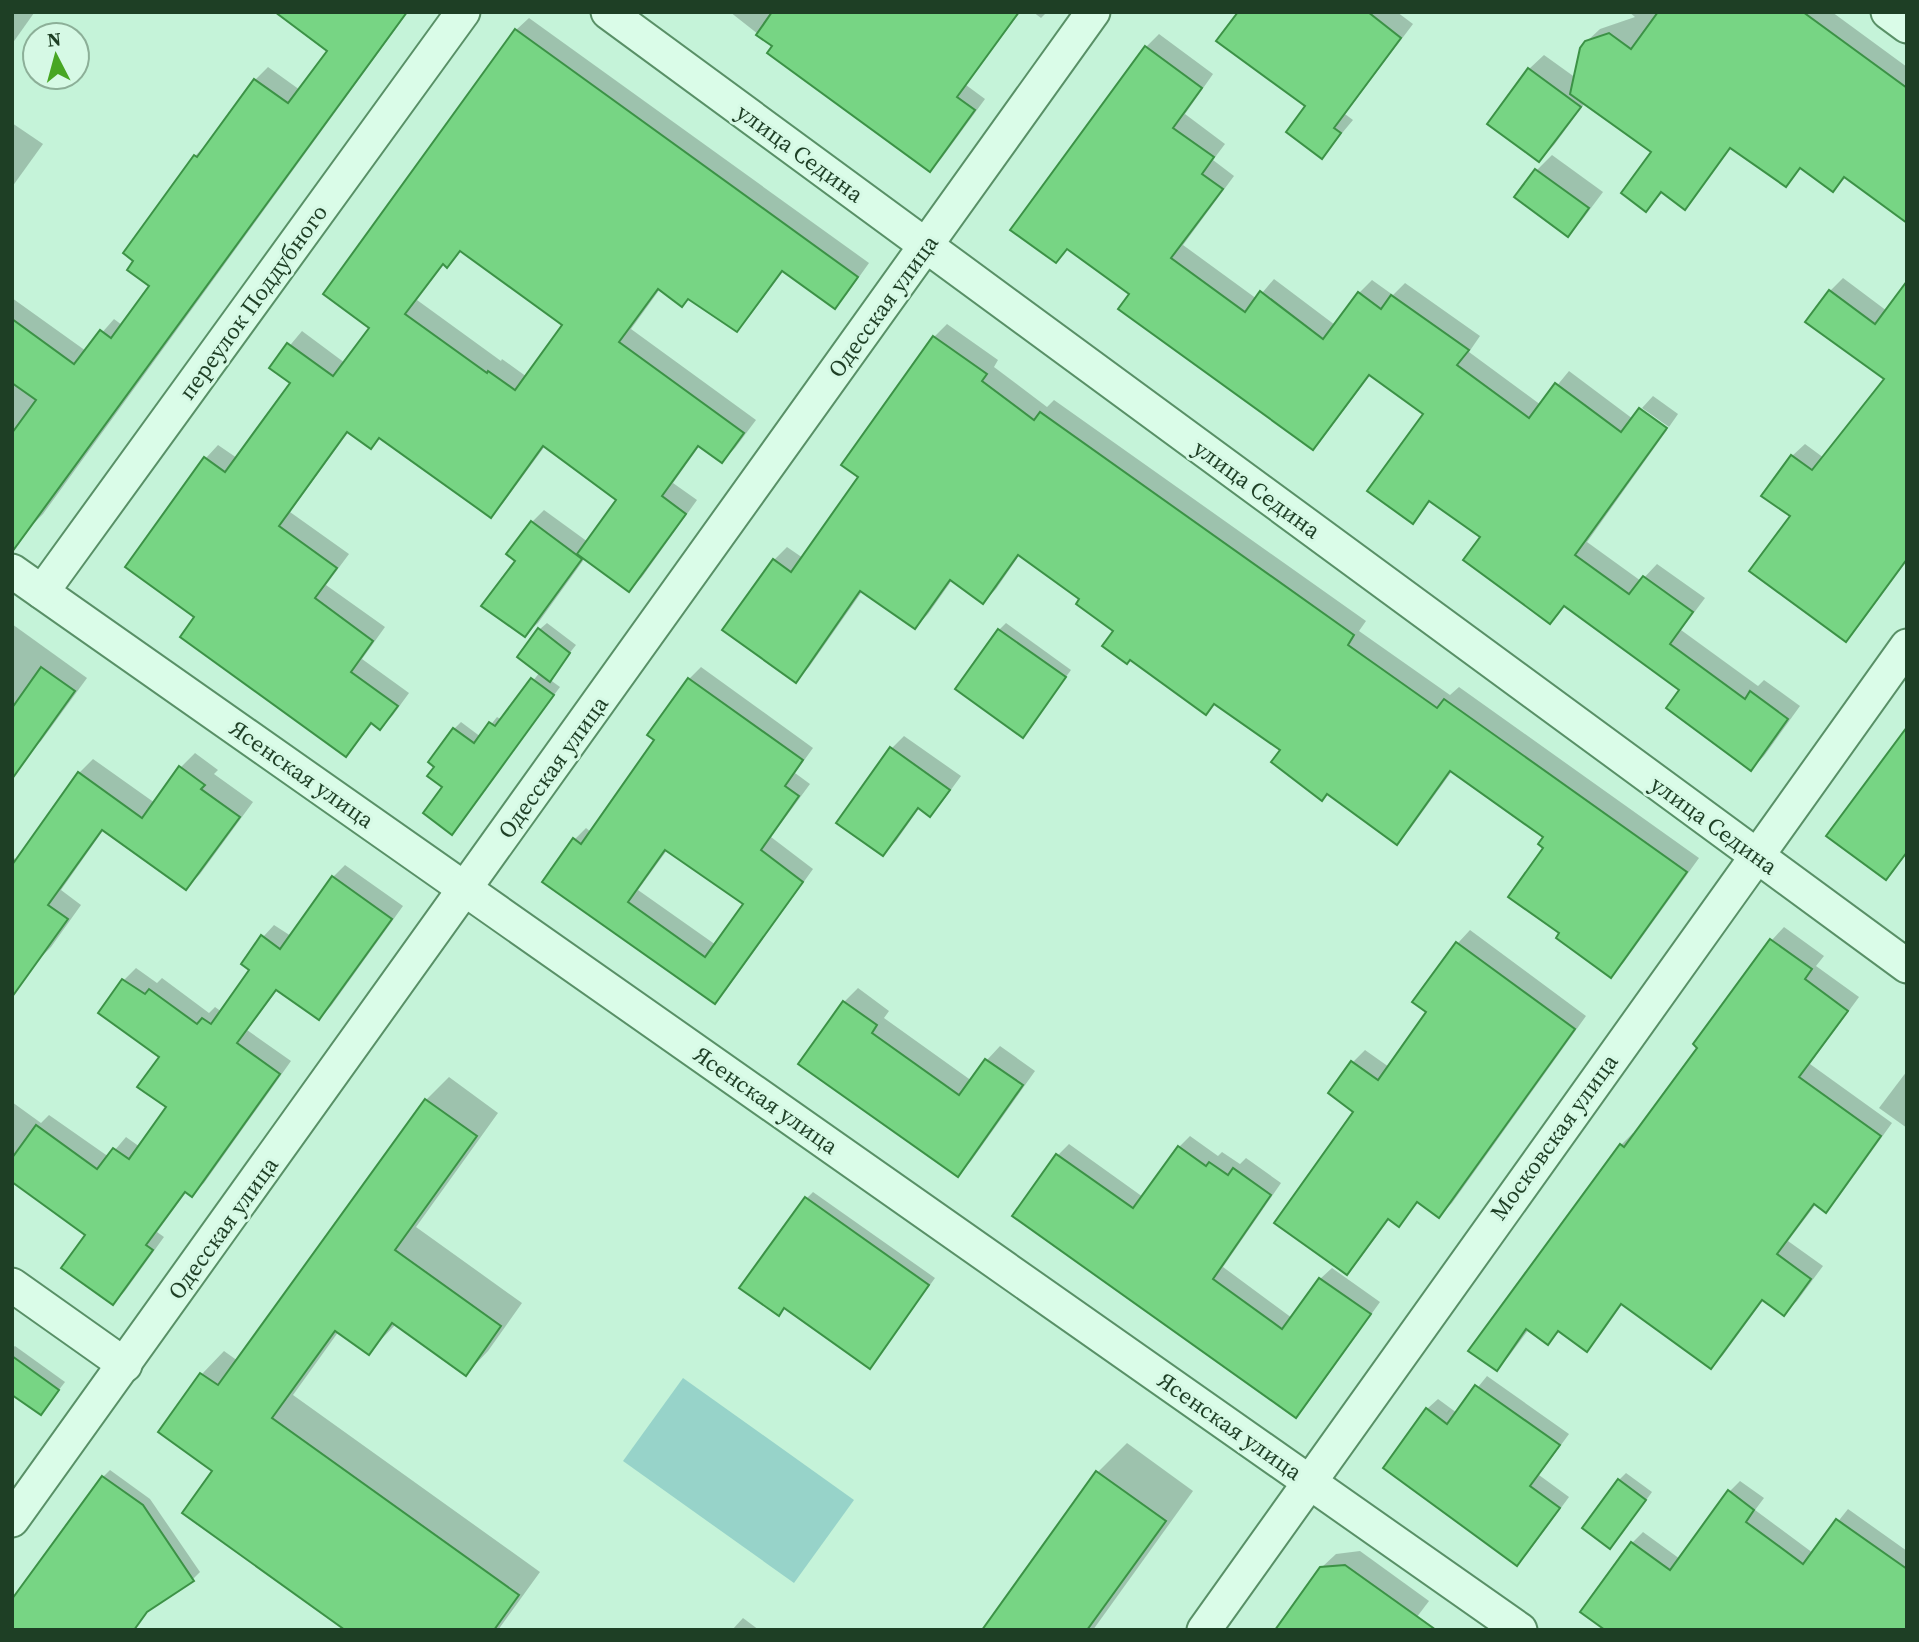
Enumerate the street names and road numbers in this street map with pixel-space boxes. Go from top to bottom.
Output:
street label: улица Седина [730,96,870,210]
street label: переулок Поддубного [171,198,335,406]
street label: Одесская улица [820,228,946,384]
street label: улица Седина [1187,432,1327,546]
street label: Одесская улица [490,689,616,845]
street label: Ясенская улица [224,712,381,836]
street label: улица Седина [1644,768,1784,882]
street label: Ясенская улица [688,1038,845,1162]
street label: Московская улица [1483,1047,1625,1227]
street label: Одесская улица [160,1150,286,1306]
street label: Ясенская улица [1152,1364,1309,1488]

